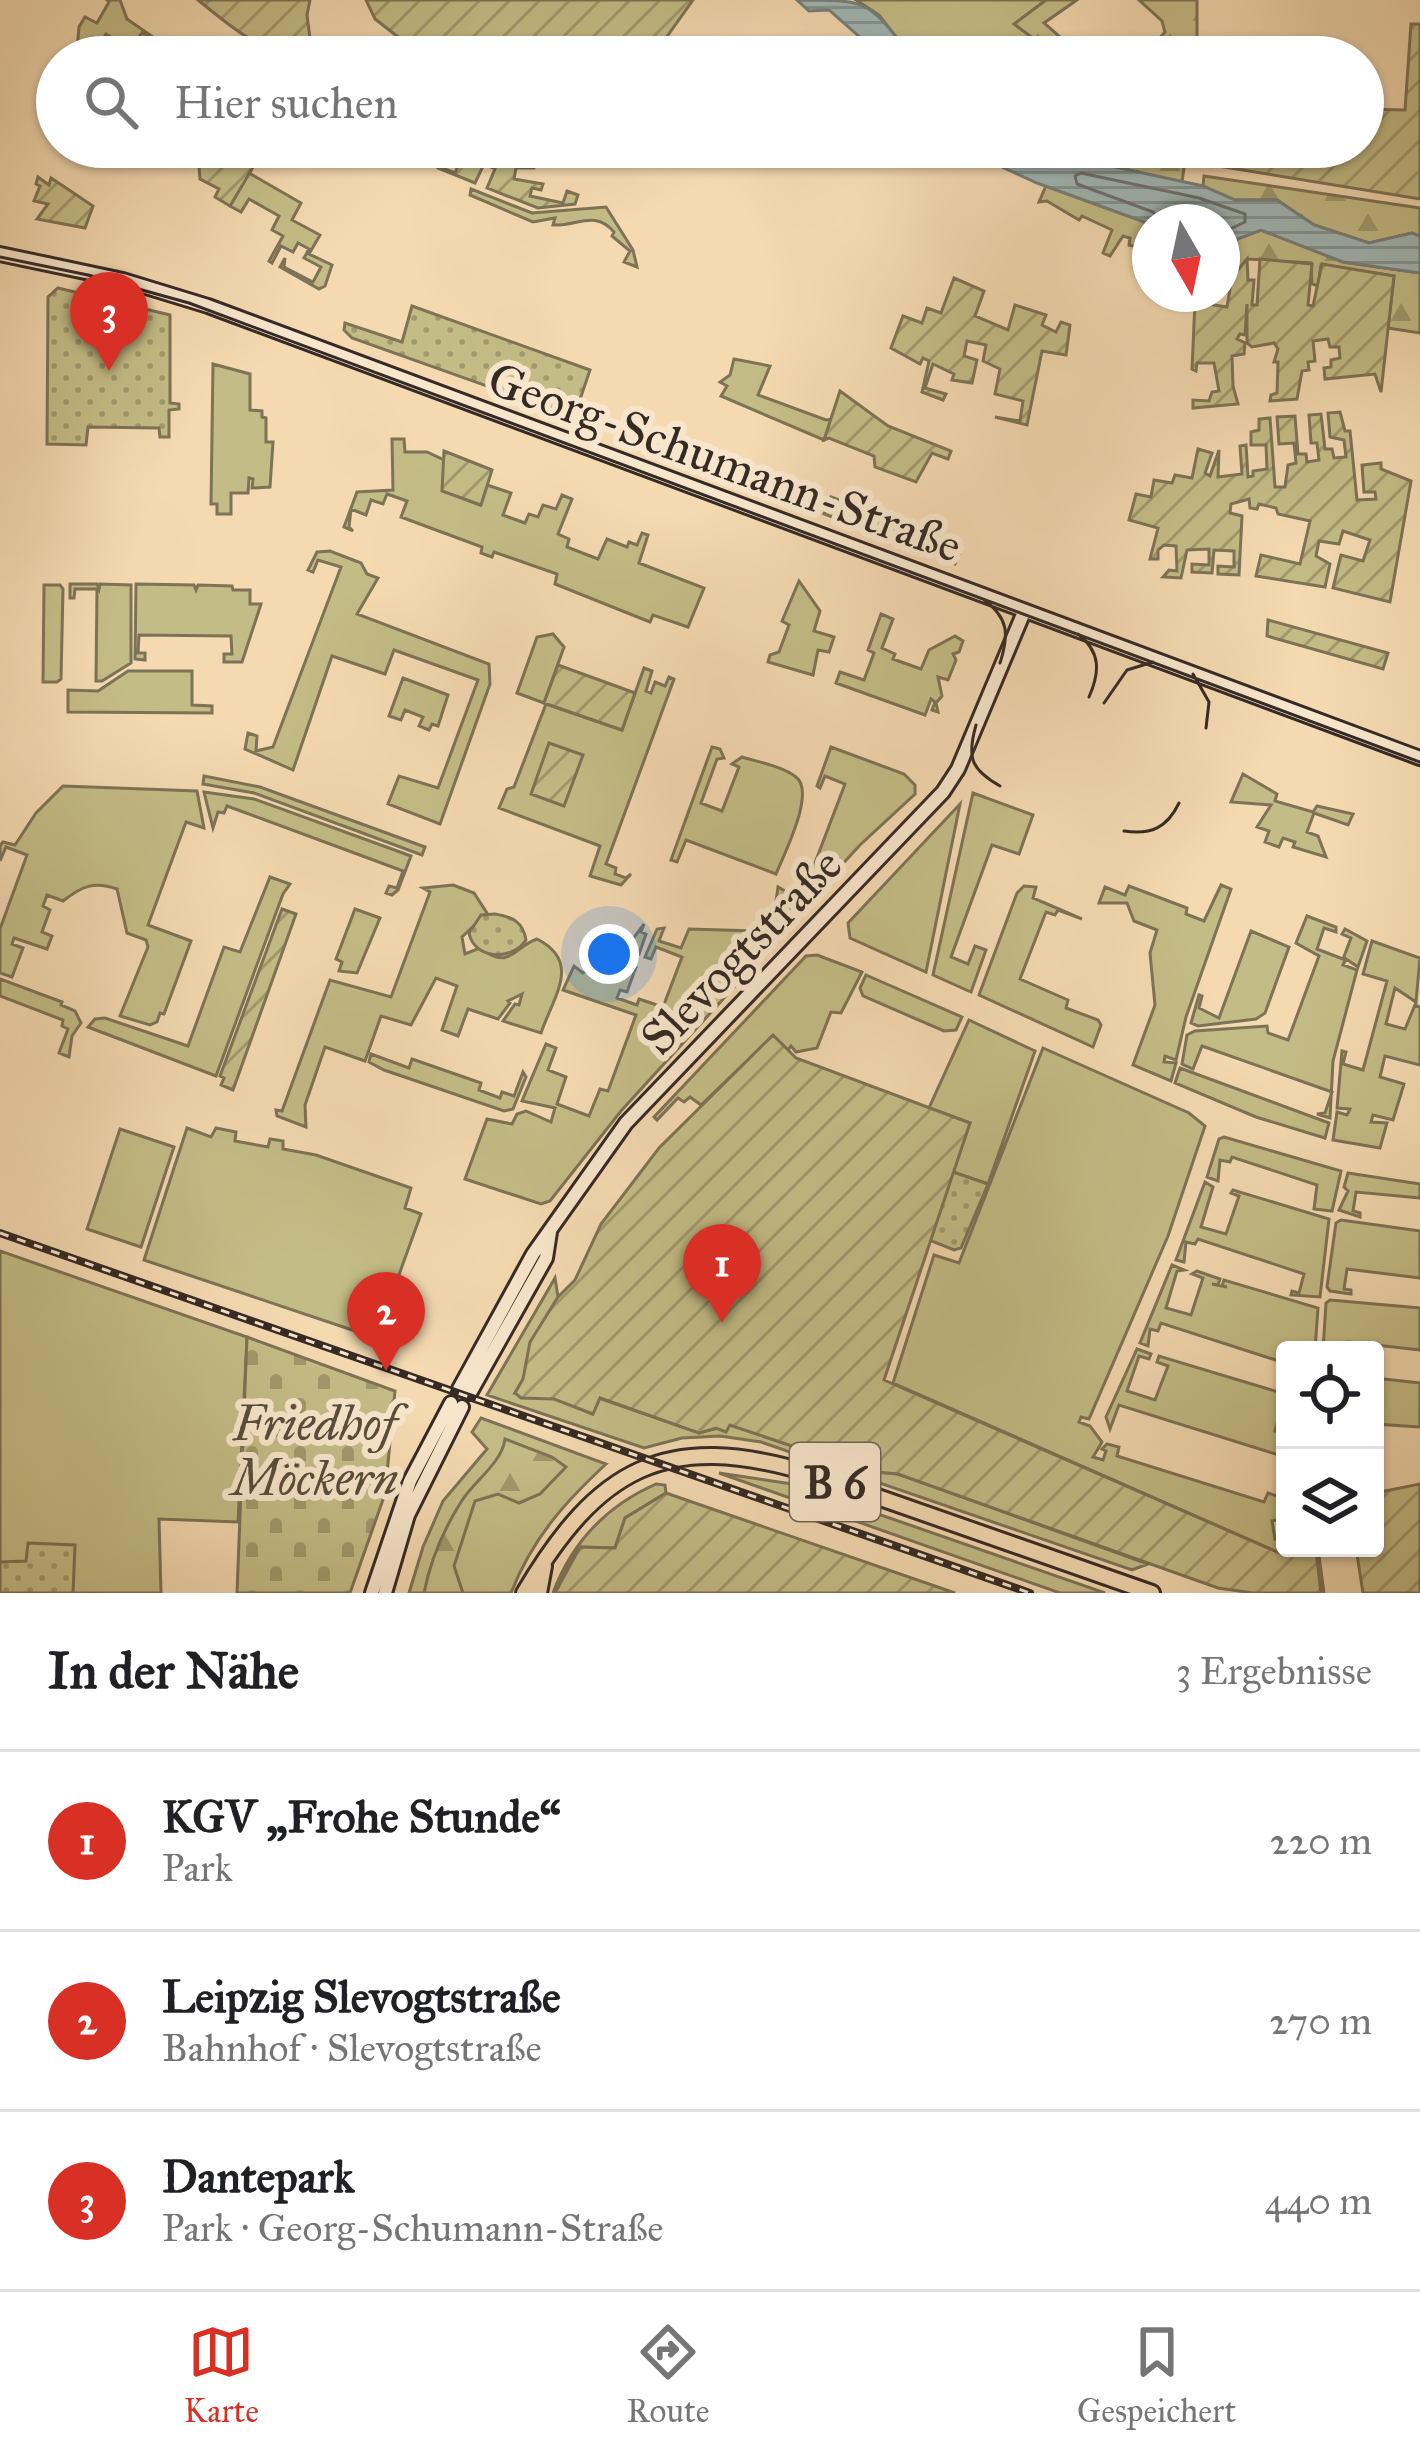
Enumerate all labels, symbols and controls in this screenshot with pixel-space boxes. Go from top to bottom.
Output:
search box [36,36,1384,168]
icon: search [78,69,144,135]
text: Hier suchen [174,75,398,130]
north arrow [1132,204,1240,312]
pin: 3 [70,272,148,371]
street label: Georg-Schumann-Straße [480,349,970,575]
street label: Slevogtstraße [628,835,854,1067]
your location [579,924,639,984]
pin: 1 [683,1224,761,1323]
pin: 2 [347,1272,425,1371]
map controls [1276,1341,1384,1557]
button: locate [1276,1341,1384,1449]
park label: Friedhof Möckern [228,1394,409,1508]
road number: B 6 [790,1443,880,1521]
button: layers [1276,1449,1384,1557]
text: In der Nähe [48,1640,299,1702]
text: 3 Ergebnisse [1176,1647,1372,1695]
text: KGV „Frohe Stunde“ [162,1789,561,1844]
text: 1 [79,1817,95,1865]
text: 220 m [1270,1817,1372,1865]
text: Park [162,1844,233,1892]
text: Leipzig Slevogtstraße [162,1969,561,2024]
text: 2 [77,1997,97,2045]
text: 270 m [1269,1997,1372,2045]
text: Bahnhof · Slevogtstraße [162,2024,542,2072]
text: Dantepark [162,2149,354,2204]
text: 3 [79,2177,95,2225]
text: 440 m [1265,2177,1372,2225]
text: Park · Georg-Schumann-Straße [162,2204,664,2252]
tab: Karte [184,2319,259,2431]
tab: Route [627,2319,709,2431]
tab: Gespeichert [1077,2319,1236,2431]

